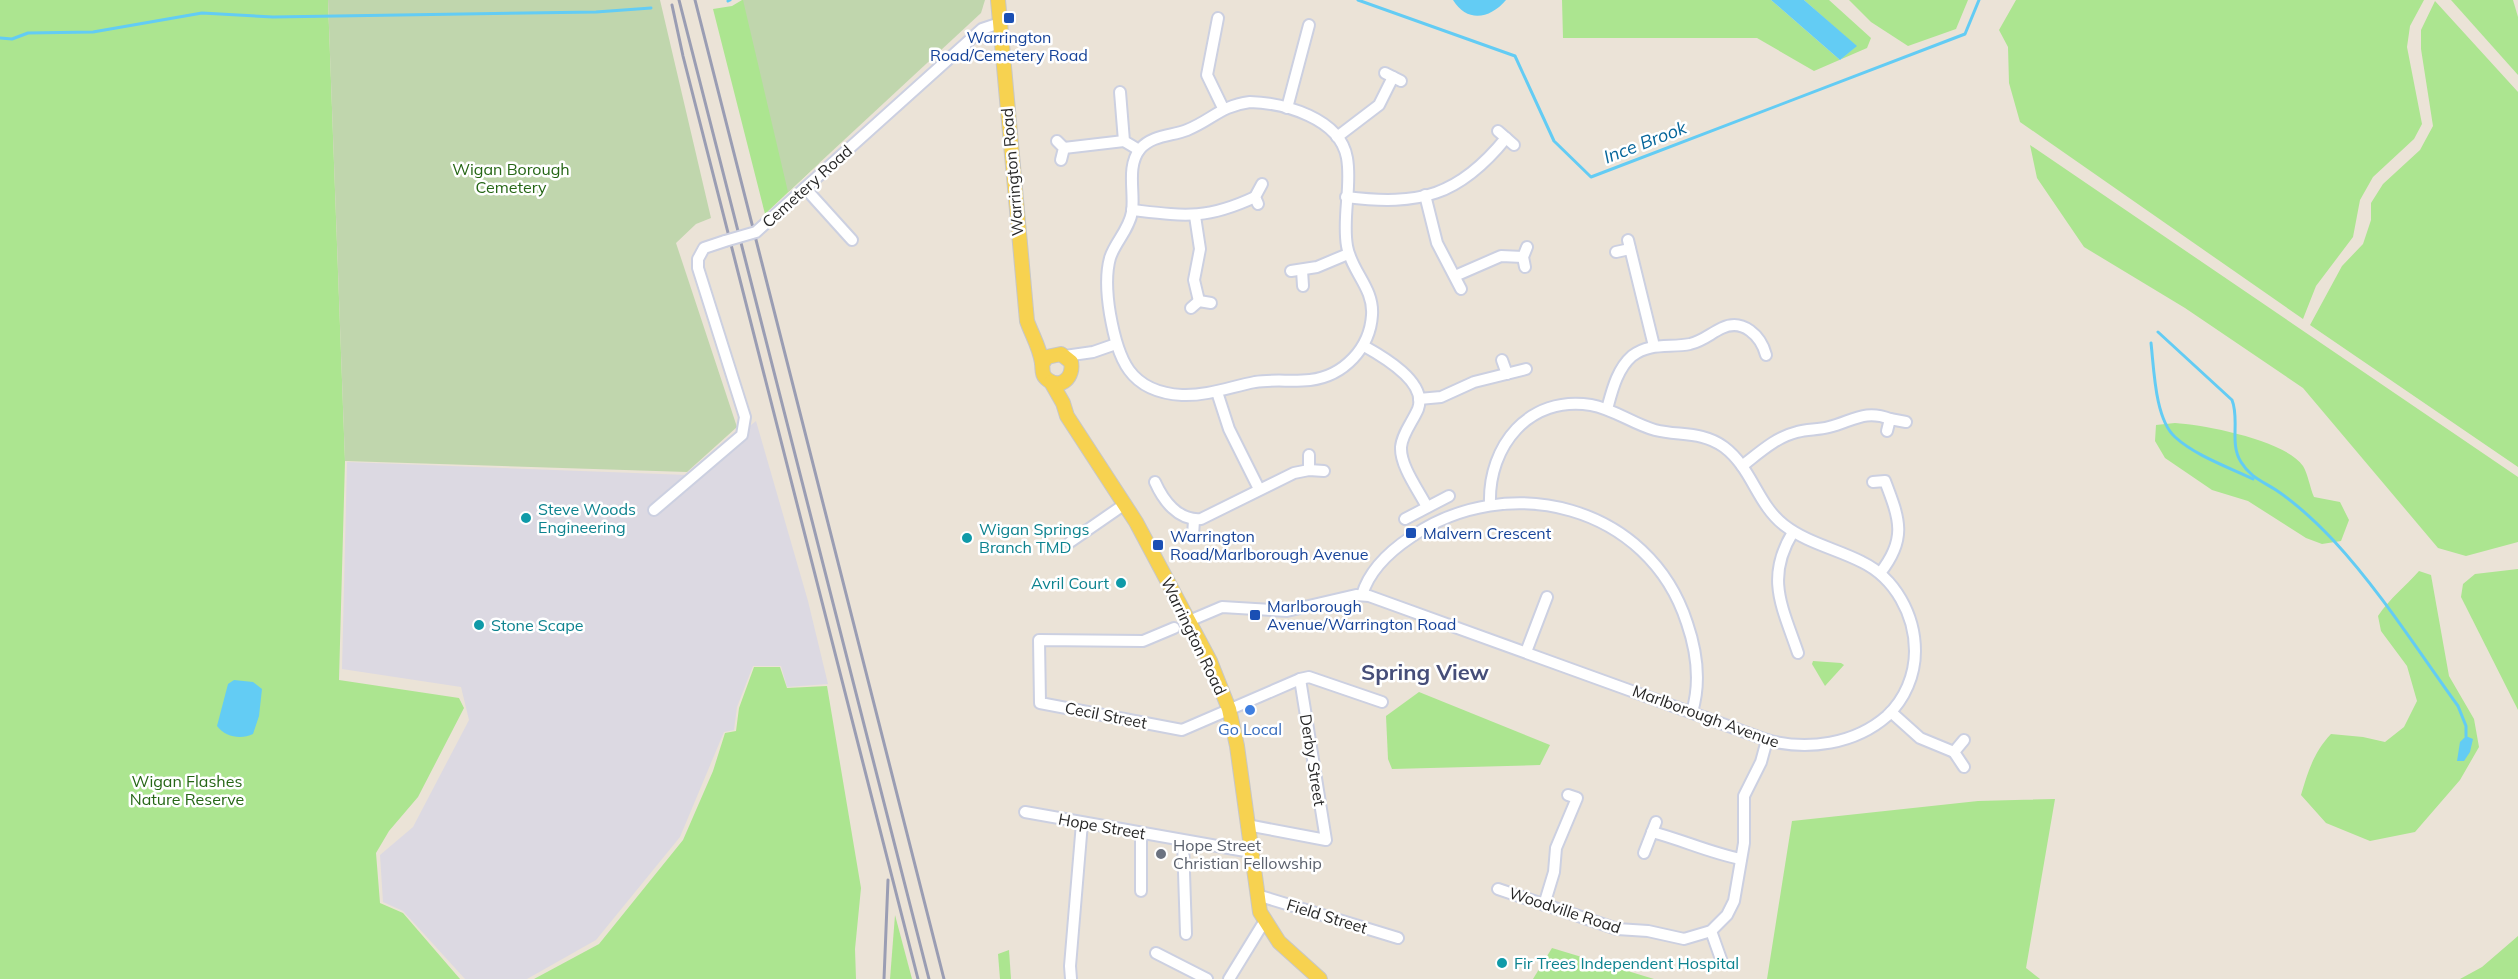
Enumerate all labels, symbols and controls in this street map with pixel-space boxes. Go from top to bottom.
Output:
marker: Warrington Road/Cemetery Road [1002,11,1016,25]
place label: Warrington Road/Cemetery Road [930,27,1088,65]
street label: Warrington Road [996,107,1028,237]
water label: Ince Brook [1600,115,1690,168]
street label: Cemetery Road [758,140,856,232]
park label: Wigan Borough Cemetery [452,159,570,197]
place label: Steve Woods Engineering [538,499,636,537]
marker: Steve Woods Engineering [519,511,533,525]
place label: Wigan Springs Branch TMD [979,519,1090,557]
place label: Malvern Crescent [1423,523,1552,543]
place label: Warrington Road/Marlborough Avenue [1170,526,1369,564]
marker: Malvern Crescent [1404,526,1418,540]
marker: Wigan Springs Branch TMD [960,531,974,545]
marker: Warrington Road/Marlborough Avenue [1151,538,1165,552]
place label: Avril Court [1031,573,1109,593]
street label: Warrington Road [1157,574,1231,698]
marker: Avril Court [1114,576,1128,590]
place label: Marlborough Avenue/Warrington Road [1267,596,1456,634]
marker: Marlborough Avenue/Warrington Road [1248,608,1262,622]
place label: Stone Scape [491,615,584,635]
marker: Stone Scape [472,618,486,632]
district label: Spring View [1361,658,1490,686]
street label: Marlborough Avenue [1630,680,1782,752]
street label: Cecil Street [1063,697,1149,733]
marker: Go Local [1243,703,1257,717]
street label: Derby Street [1296,713,1330,808]
place label: Go Local [1218,719,1282,739]
park label: Wigan Flashes Nature Reserve [130,771,244,809]
street label: Hope Street [1057,809,1148,844]
place label: Hope Street Christian Fellowship [1173,835,1322,873]
marker: Hope Street Christian Fellowship [1154,847,1168,861]
street label: Woodville Road [1506,882,1624,938]
street label: Field Street [1284,894,1370,938]
place label: Fir Trees Independent Hospital [1514,953,1739,973]
marker: Fir Trees Independent Hospital [1495,956,1509,970]

